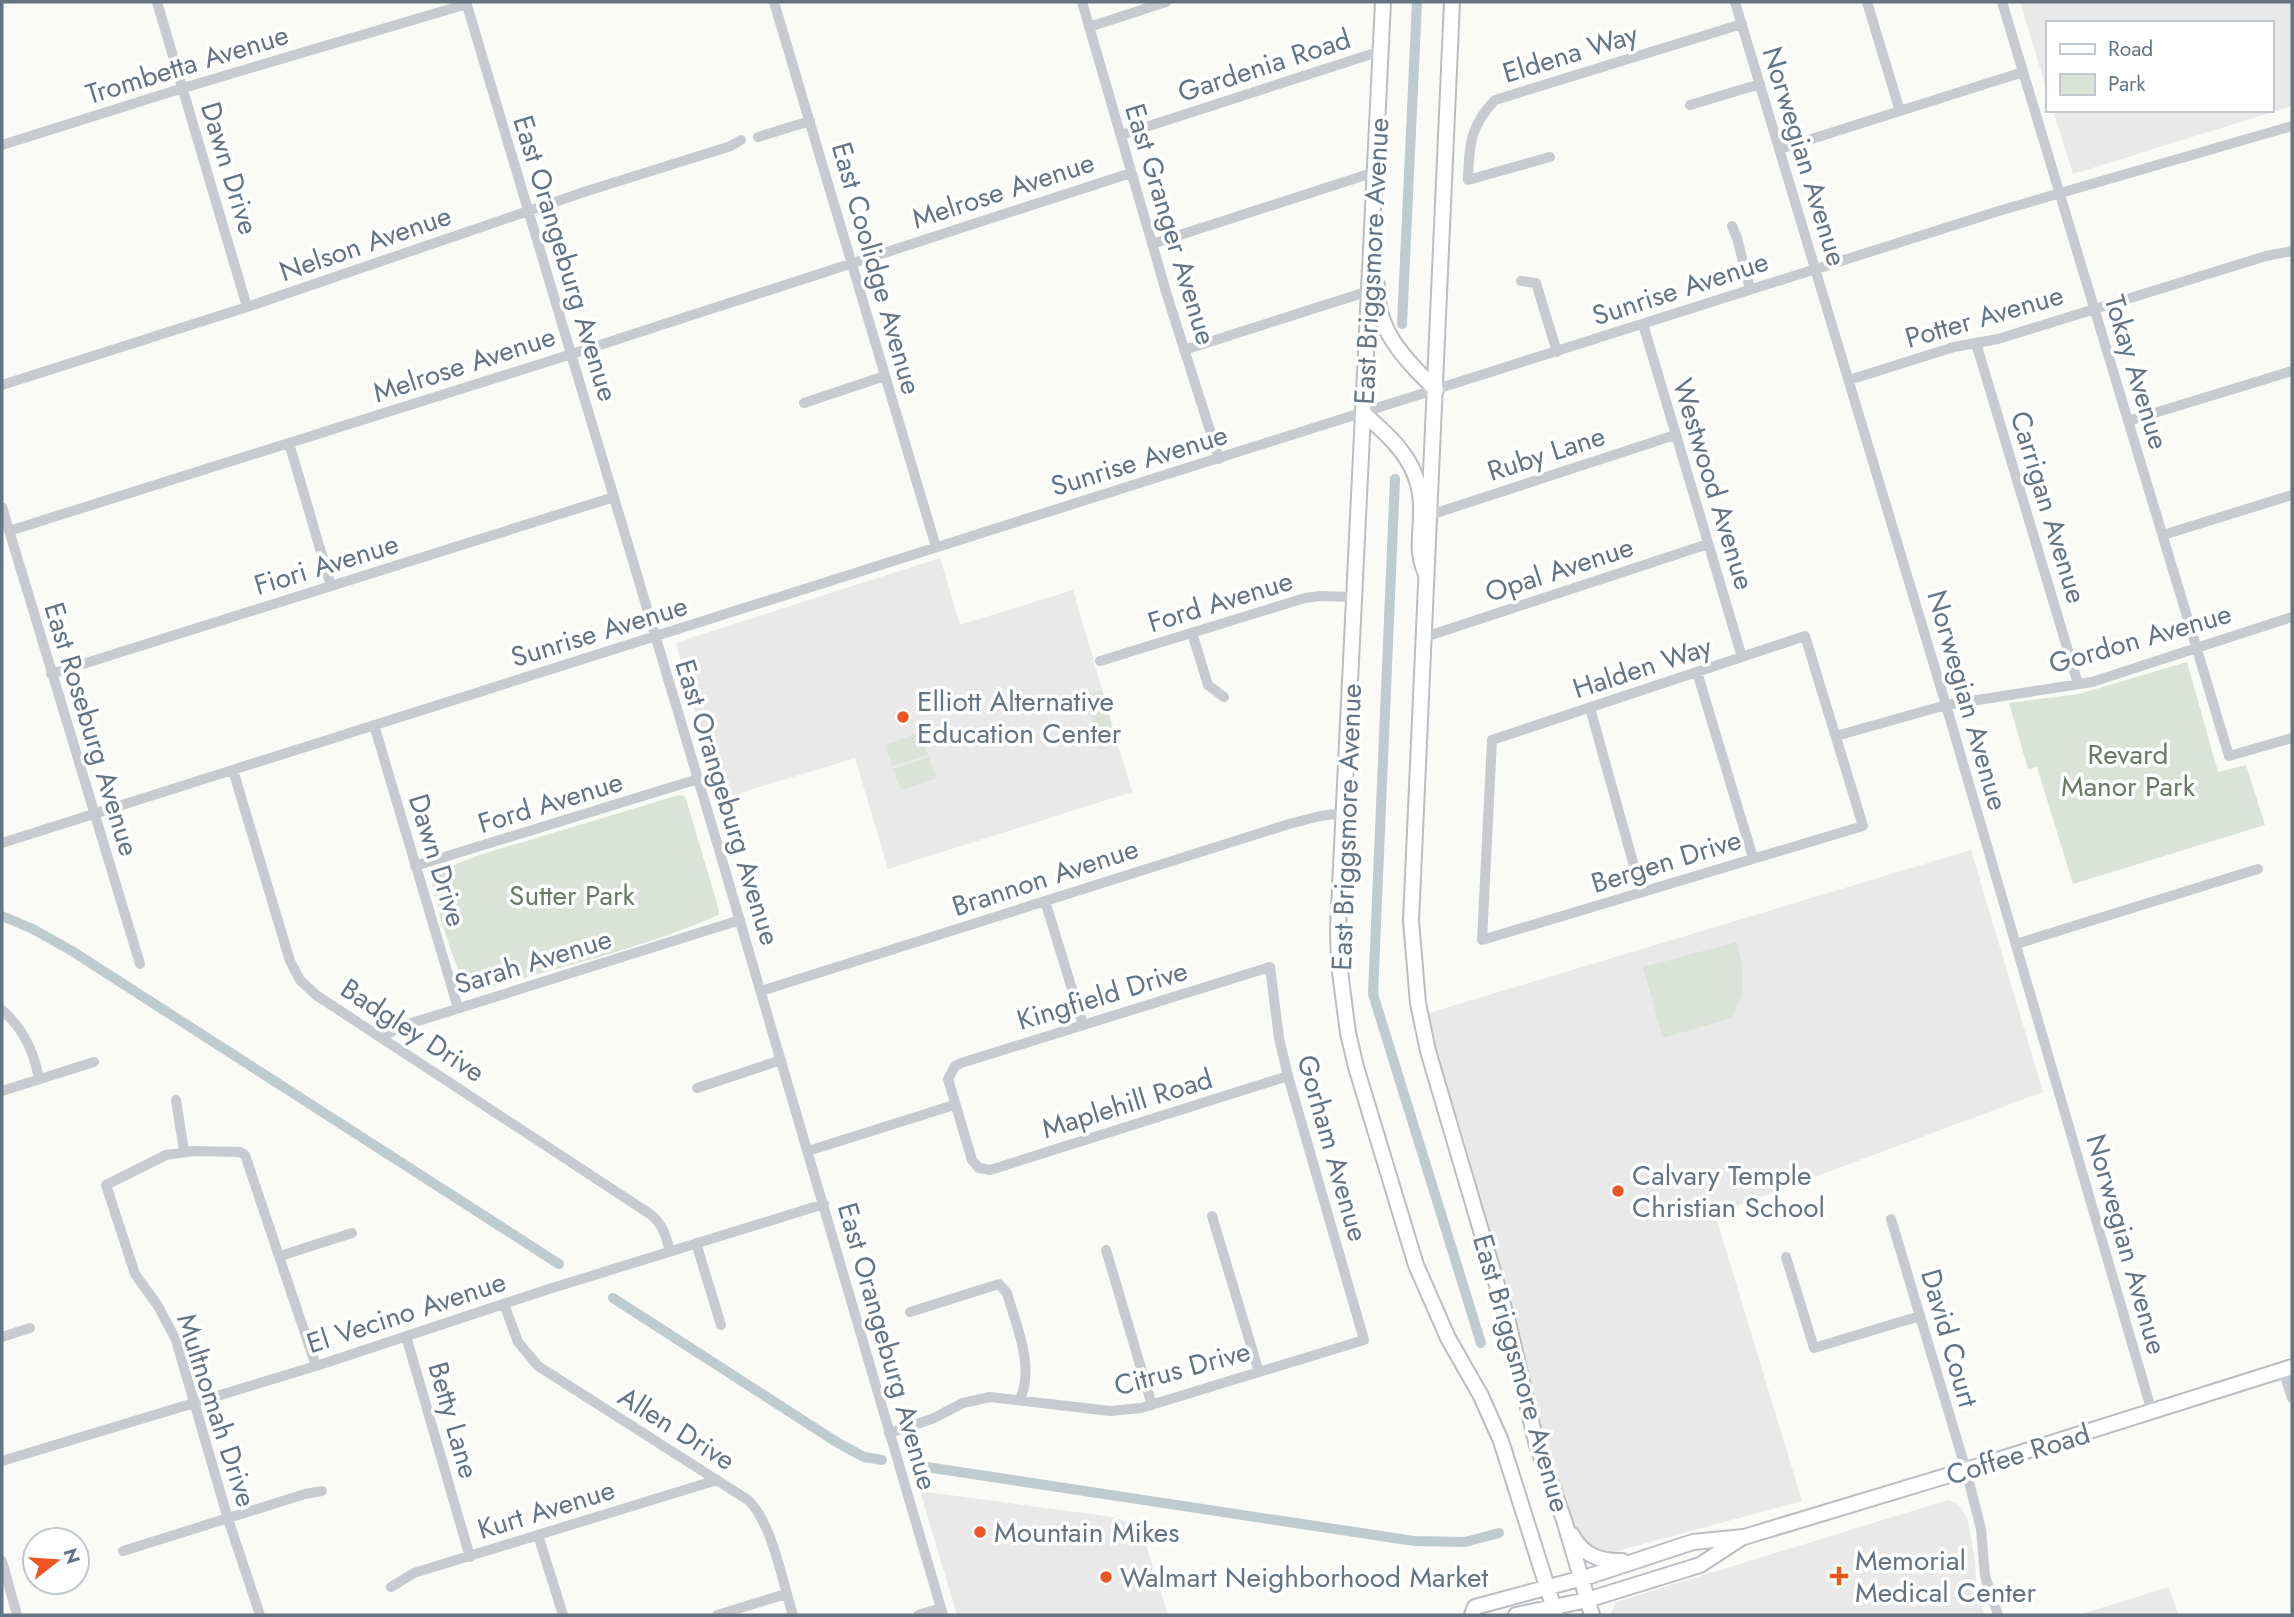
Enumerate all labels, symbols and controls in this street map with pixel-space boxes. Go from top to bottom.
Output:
street label: Eldena Way [1498,13,1643,93]
street label: Trombetta Avenue [81,14,294,115]
street label: Gardenia Road [1173,18,1356,113]
legend [2046,21,2273,112]
text: Road [2108,34,2153,64]
street label: Norwegian Avenue [1752,41,1857,271]
text: Park [2108,69,2146,99]
street label: Dawn Drive [190,97,269,240]
street label: East Granger Avenue [1114,98,1227,350]
street label: East Orangeburg Avenue [503,110,629,406]
street label: East Briggsmore Avenue [1344,116,1399,406]
street label: East Coolidge Avenue [821,137,932,399]
street label: Melrose Avenue [907,142,1100,239]
street label: Nelson Avenue [274,195,457,292]
street label: Sunrise Avenue [1587,241,1773,336]
street label: Potter Avenue [1900,274,2068,359]
street label: Tokay Avenue [2094,290,2179,454]
street label: Melrose Avenue [368,316,561,413]
street label: Westwood Avenue [1662,374,1765,595]
street label: Carrigan Avenue [2000,406,2097,608]
street label: Sunrise Avenue [1046,414,1233,507]
street label: Ruby Lane [1482,415,1610,492]
street label: Fiori Avenue [249,523,403,606]
street label: Opal Avenue [1480,526,1639,613]
street label: Ford Avenue [1143,560,1298,643]
street label: Sunrise Avenue [506,585,693,678]
street label: Norwegian Avenue [1916,585,2019,815]
street label: Gordon Avenue [2044,593,2236,684]
street label: East Roseburg Avenue [33,597,150,861]
street label: Halden Way [1567,626,1718,709]
street label: East Orangeburg Avenue [665,654,791,950]
place label: Elliott Alternative Education Center [917,681,1122,754]
street label: East Briggsmore Avenue [1321,683,1372,971]
marker: Elliott Alternative Education Center [895,709,911,725]
park label: Revard Manor Park [2061,734,2196,807]
street label: Ford Avenue [473,761,628,844]
street label: Dawn Drive [398,789,477,932]
street label: Bergen Drive [1586,819,1746,904]
street label: Brannon Avenue [947,828,1144,927]
park label: Sutter Park [509,875,636,916]
street label: Sarah Avenue [450,918,617,1005]
street label: Kingfield Drive [1012,950,1193,1041]
street label: Badgley Drive [333,968,493,1092]
street label: Gorham Avenue [1286,1050,1379,1246]
street label: Maplehill Road [1037,1058,1218,1149]
street label: Norwegian Avenue [2075,1129,2178,1359]
place label: Calvary Temple Christian School [1632,1155,1825,1228]
marker: Calvary Temple Christian School [1610,1183,1626,1199]
street label: East Orangeburg Avenue [827,1198,948,1495]
street label: East Briggsmore Avenue [1462,1229,1581,1517]
street label: El Vecino Avenue [301,1261,511,1364]
street label: David Court [1910,1264,1989,1412]
street label: Multnomah Drive [166,1308,267,1512]
street label: Citrus Drive [1109,1331,1255,1406]
street label: Betty Lane [417,1357,490,1483]
street label: Allen Drive [610,1376,743,1481]
street label: Coffee Road [1941,1413,2095,1496]
street label: Kurt Avenue [472,1469,620,1550]
place label: Mountain Mikes [994,1512,1180,1553]
marker: Mountain Mikes [972,1524,988,1540]
north arrow [21,1526,91,1596]
place label: Memorial Medical Center [1855,1540,2036,1613]
text: N [57,1545,87,1567]
place label: Walmart Neighborhood Market [1120,1557,1488,1598]
marker: Memorial Medical Center [1829,1566,1849,1586]
marker: Walmart Neighborhood Market [1098,1569,1114,1585]

